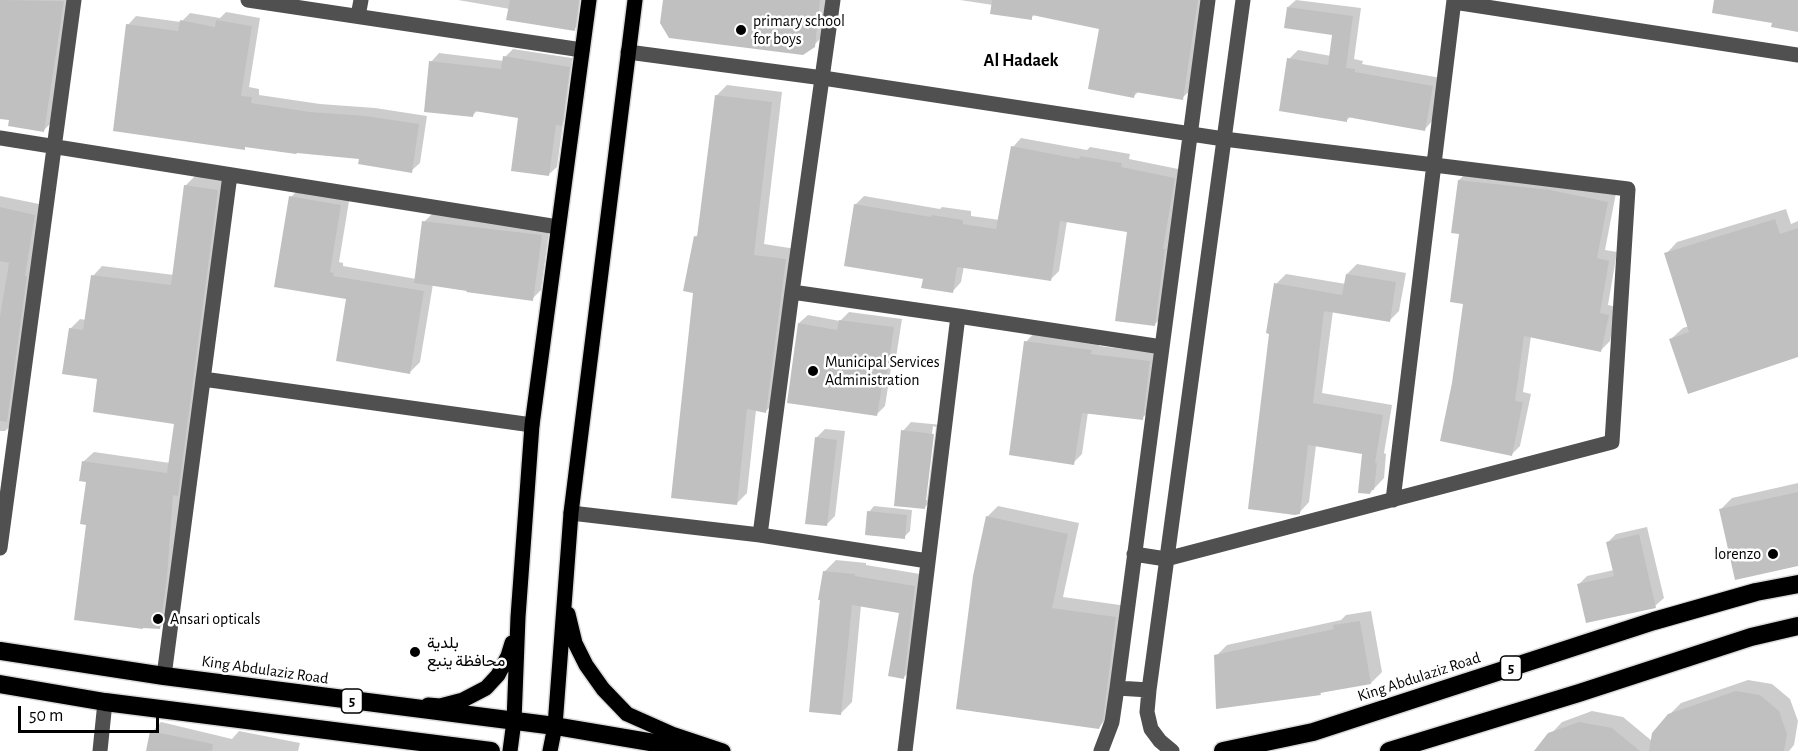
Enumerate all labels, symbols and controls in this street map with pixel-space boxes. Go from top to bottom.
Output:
place label: primary school for boys [753,11,845,49]
marker: primary school for boys [734,23,748,37]
district label: Al Hadaek [984,50,1058,72]
place label: Municipal Services Administration [825,352,940,390]
marker: Municipal Services Administration [806,364,820,378]
place label: lorenzo [1714,544,1761,564]
marker: lorenzo [1766,547,1780,561]
place label: Ansari opticals [170,609,260,629]
marker: Ansari opticals [151,612,165,626]
place label: بلدية محافظة ينبع [427,633,505,671]
marker: بلدية محافظة ينبع [408,645,422,659]
street label: King Abdulaziz Road [1355,648,1483,706]
street label: King Abdulaziz Road [200,652,330,688]
road number: 5 [1500,656,1522,680]
road number: 5 [342,689,362,713]
scale bar [21,694,162,732]
text: 50 m [29,707,63,725]

